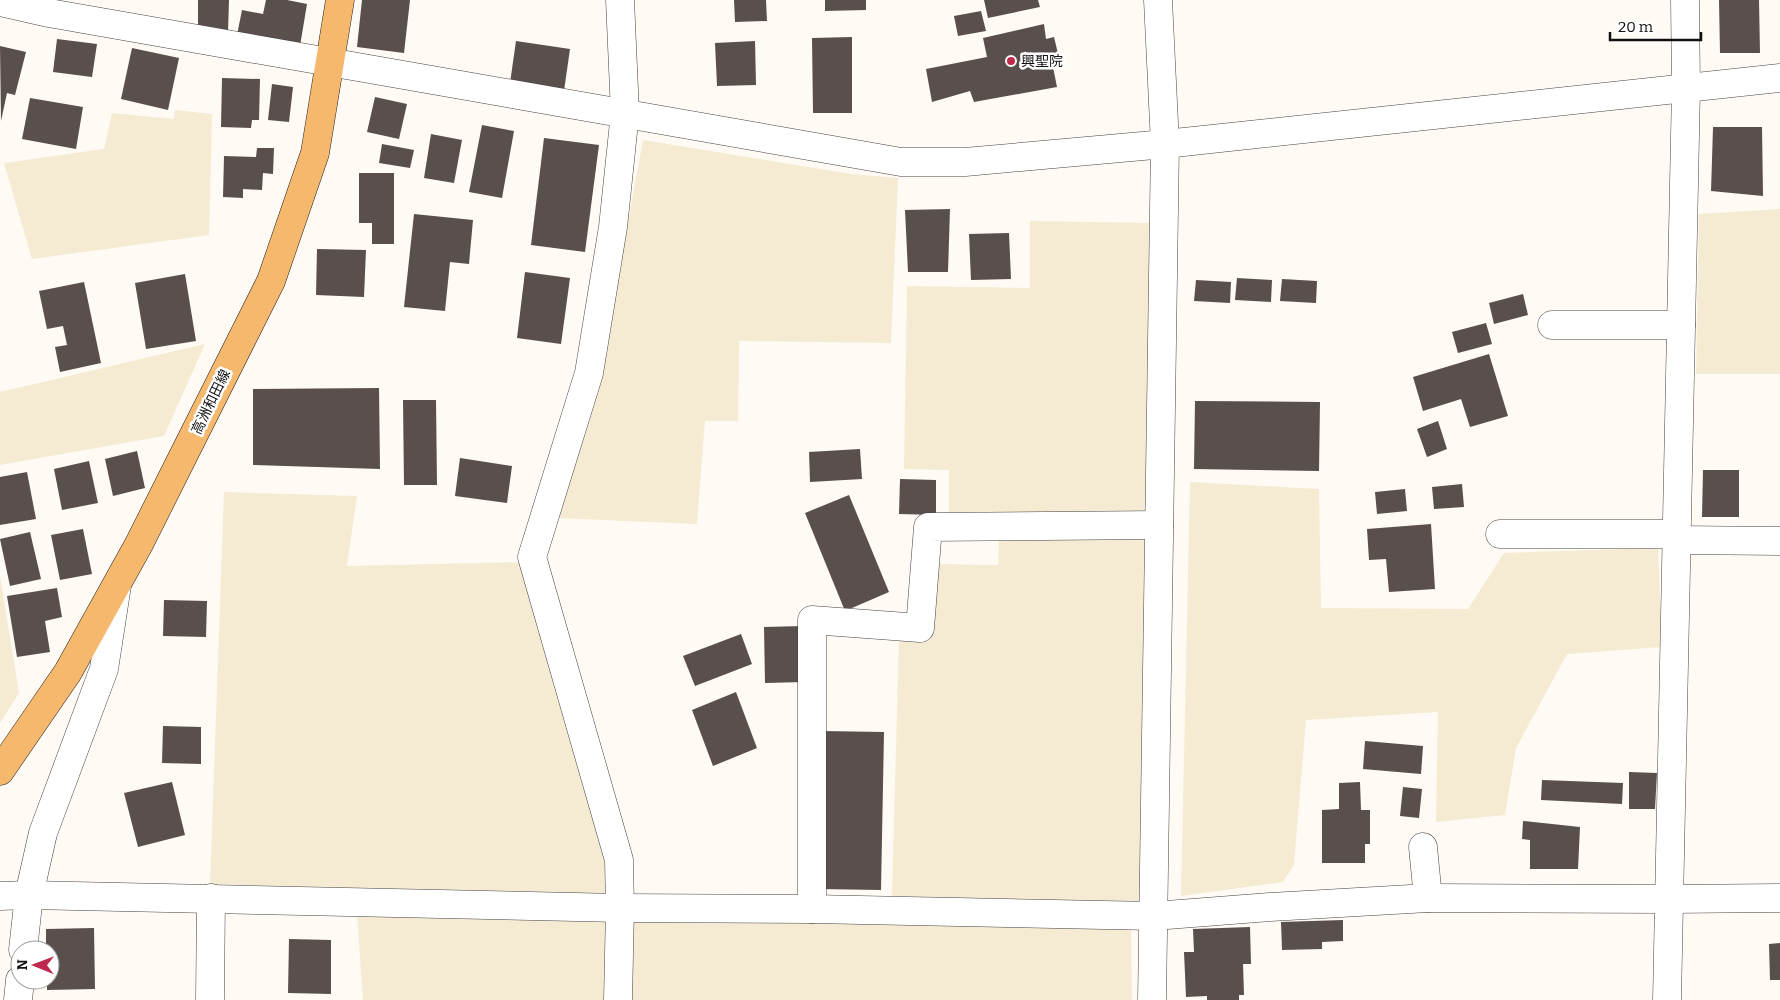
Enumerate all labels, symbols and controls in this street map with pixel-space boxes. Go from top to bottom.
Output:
scale bar [1610,10,1701,42]
text: 20 m [1618,18,1654,36]
place label: 興聖院 [1021,53,1063,70]
marker: 興聖院 [1005,55,1017,67]
street label: 高洲和田線 [188,367,234,437]
north arrow [10,940,60,990]
text: N [14,959,31,970]

